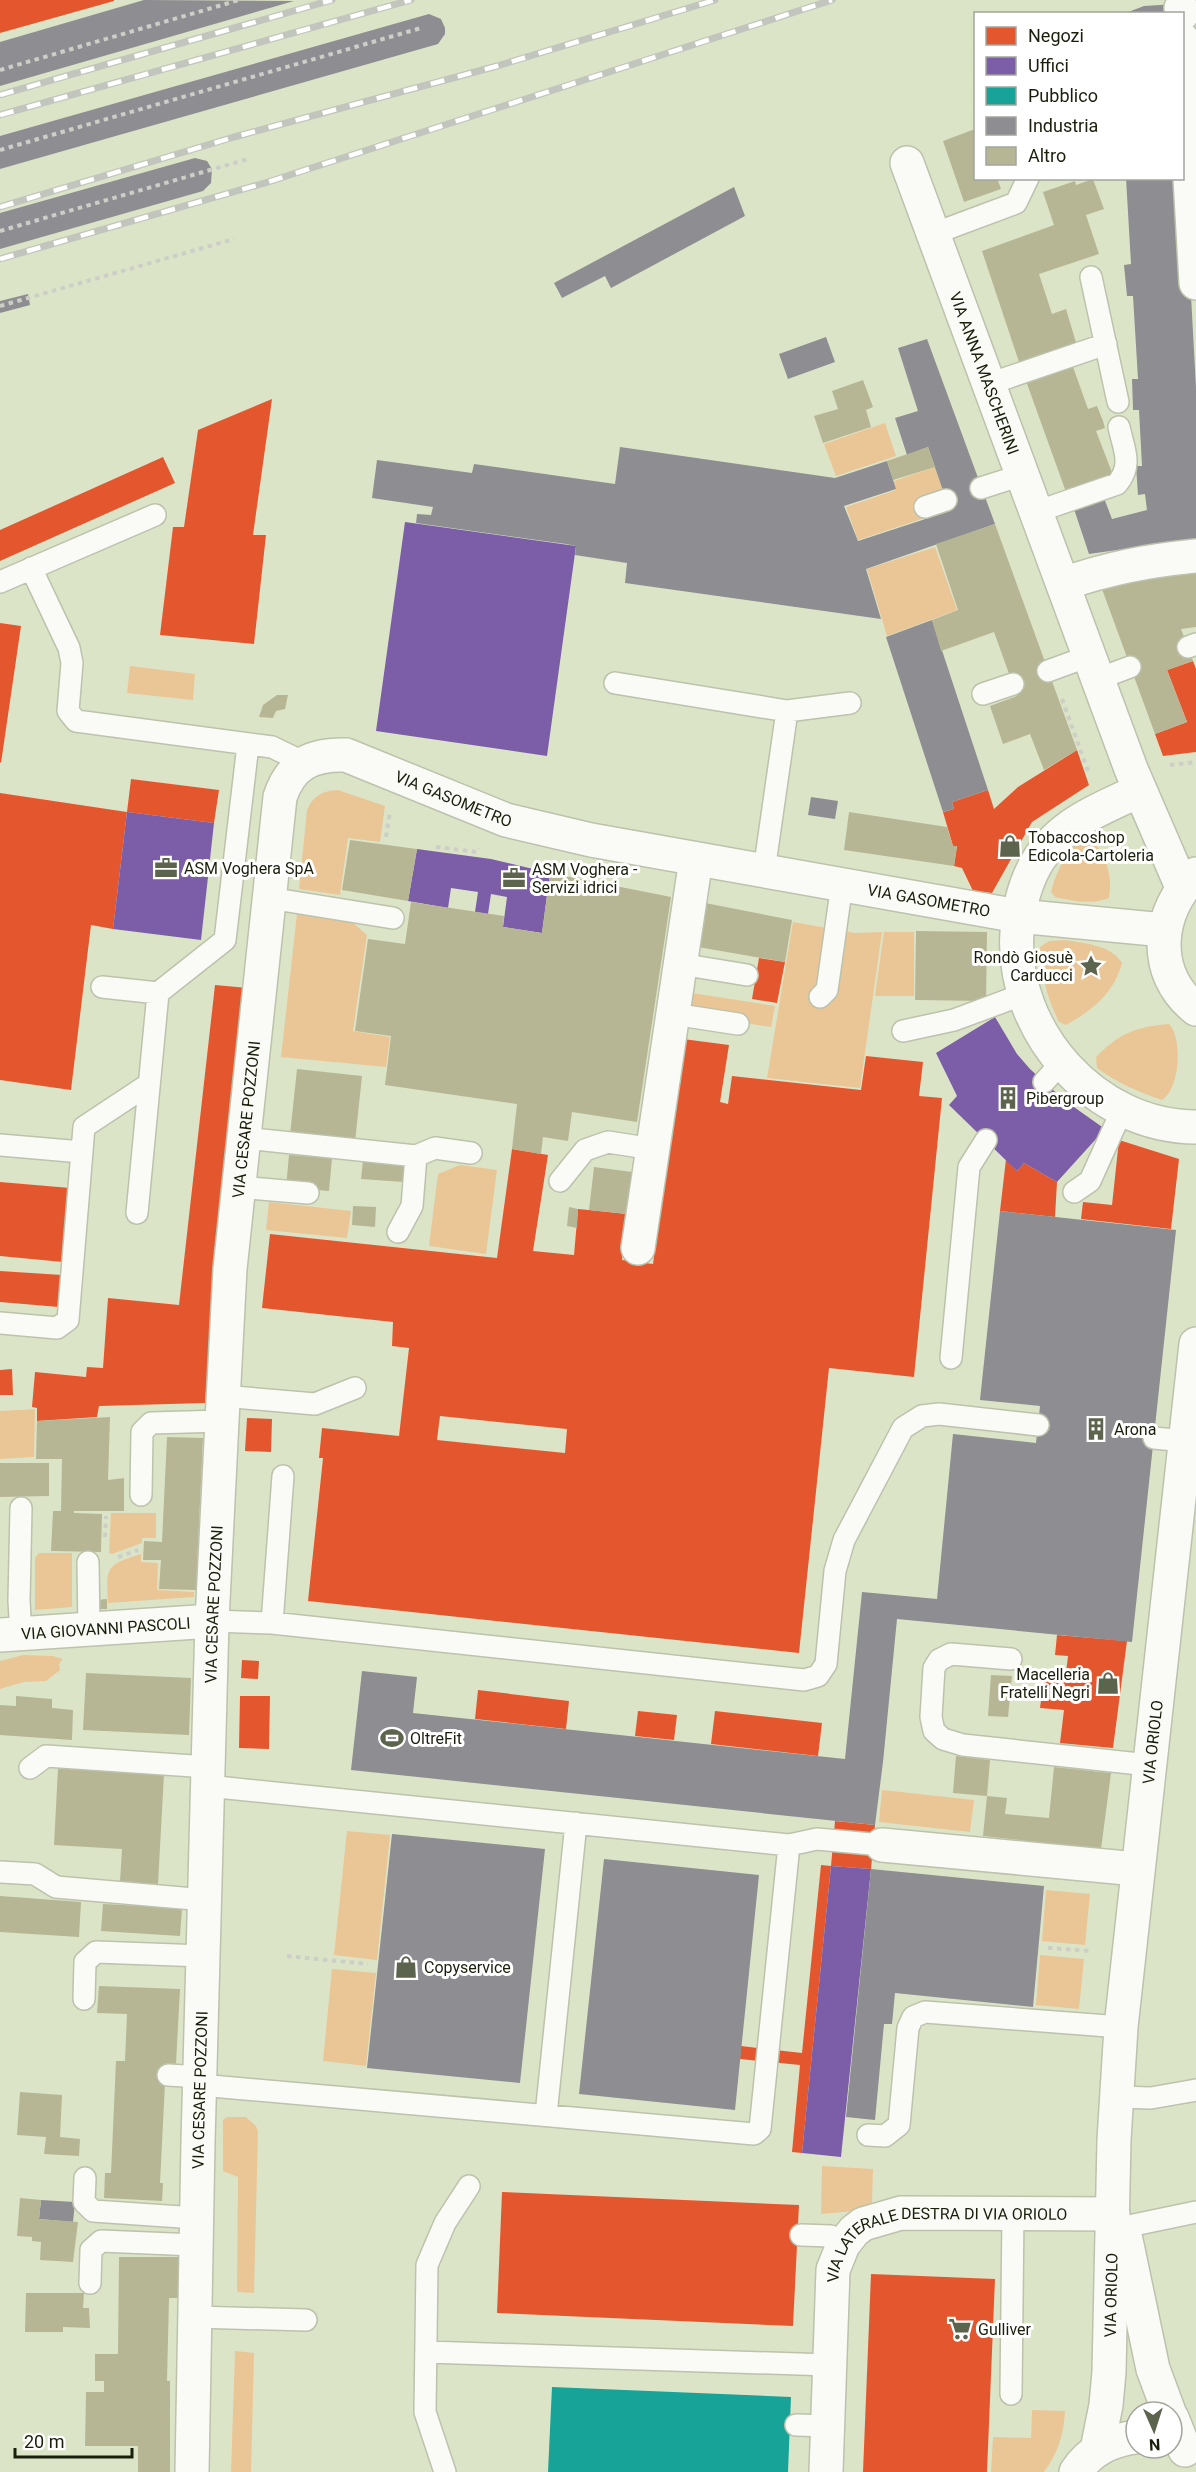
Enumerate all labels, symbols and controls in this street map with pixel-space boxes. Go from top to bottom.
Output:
legend [974,12,1184,180]
text: Negozi [1028,25,1084,46]
text: Uffici [1028,55,1069,76]
text: Pubblico [1028,85,1098,106]
text: Industria [1028,115,1098,136]
text: Altro [1028,145,1066,166]
street label: VIA ANNA MASCHERINI [946,289,1023,457]
street label: VIA GASOMETRO [392,766,514,831]
place label: Tobaccoshop Edicola-Cartoleria [1028,828,1154,865]
shop icon: Tobaccoshop Edicola-Cartoleria [997,833,1023,859]
office icon: ASM Voghera SpA [153,855,179,881]
place label: ASM Voghera SpA [184,859,314,878]
place label: ASM Voghera - Servizi idrici [532,860,638,897]
office icon: ASM Voghera - Servizi idrici [501,865,527,891]
street label: VIA GASOMETRO [866,880,992,920]
place label: Rondò Giosuè Carducci [974,948,1073,985]
place icon: Rondò Giosuè Carducci [1078,953,1104,979]
street label: VIA CESARE POZZONI [228,1040,264,1199]
building icon: Pibergroup [995,1085,1021,1111]
place label: Pibergroup [1026,1089,1104,1108]
building icon: Arona [1083,1416,1109,1442]
place label: Arona [1114,1420,1156,1439]
street label: VIA CESARE POZZONI [201,1525,226,1684]
street label: VIA GIOVANNI PASCOLI [20,1613,191,1643]
place label: Macelleria Fratelli Negri [1000,1665,1090,1702]
shop icon: Macelleria Fratelli Negri [1095,1670,1121,1696]
street label: VIA ORIOLO [1138,1699,1166,1785]
sports icon: OltreFit [379,1725,405,1751]
place label: OltreFit [410,1729,462,1748]
shop icon: Copyservice [393,1954,419,1980]
place label: Copyservice [424,1958,511,1977]
street label: VIA CESARE POZZONI [188,2011,211,2169]
street label: VIA LATERALE DESTRA DI VIA ORIOLO [823,2204,1067,2283]
street label: VIA ORIOLO [1100,2253,1121,2337]
supermarket icon: Gulliver [947,2316,973,2342]
place label: Gulliver [978,2320,1032,2339]
north arrow [1124,2400,1184,2460]
scale bar [15,2421,132,2459]
text: 20 m [24,2431,64,2452]
text: N [1149,2435,1161,2454]

